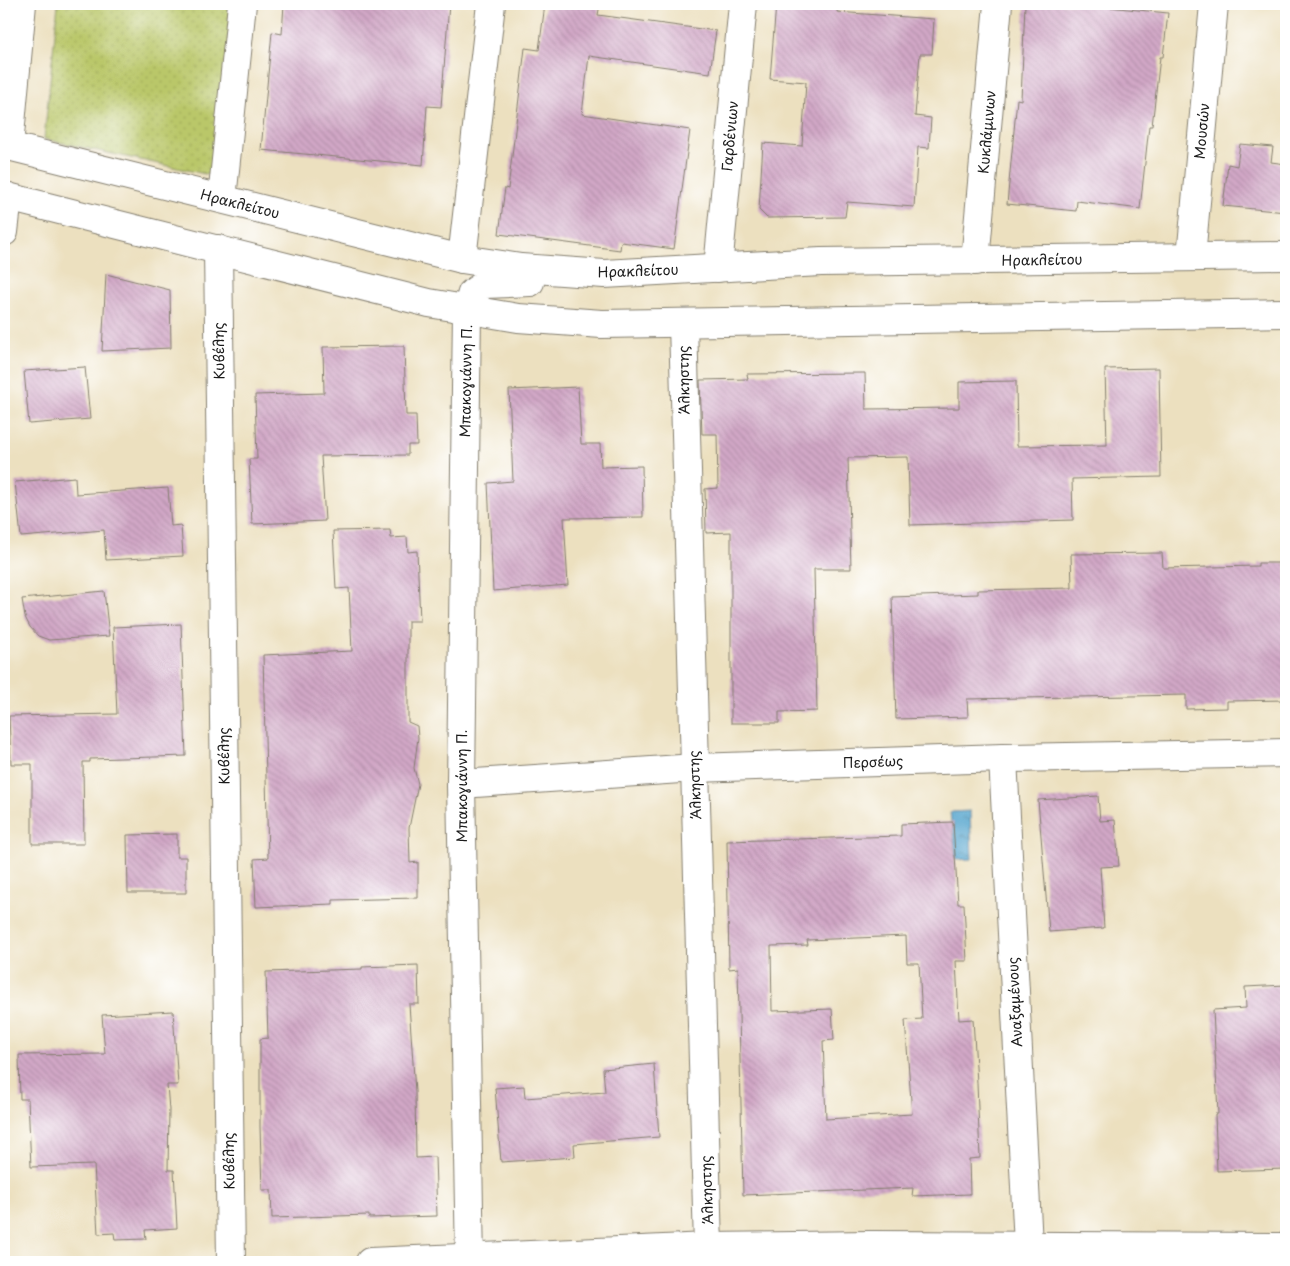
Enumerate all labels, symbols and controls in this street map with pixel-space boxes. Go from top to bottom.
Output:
street label: Κυκλάμινων [972,89,1001,175]
street label: Γαρδένιων [716,100,743,172]
street label: Μουσών [1189,102,1214,160]
street label: Ηρακλείτου [198,184,282,224]
street label: Ηρακλείτου [1001,248,1083,271]
street label: Ηρακλείτου [597,259,679,282]
street label: Κυβέλης [208,322,229,380]
street label: Μπακογιάννη Π. [454,324,477,438]
street label: Άλκηστης [672,345,695,415]
street label: Κυβέλης [213,727,234,785]
street label: Μπακογιάννη Π. [451,730,472,842]
street label: Άλκηστης [683,750,706,820]
street label: Περσέως [842,750,903,773]
street label: Αναξαμένους [1002,956,1027,1048]
street label: Κυβέλης [218,1132,239,1190]
street label: Άλκηστης [695,1155,718,1225]

